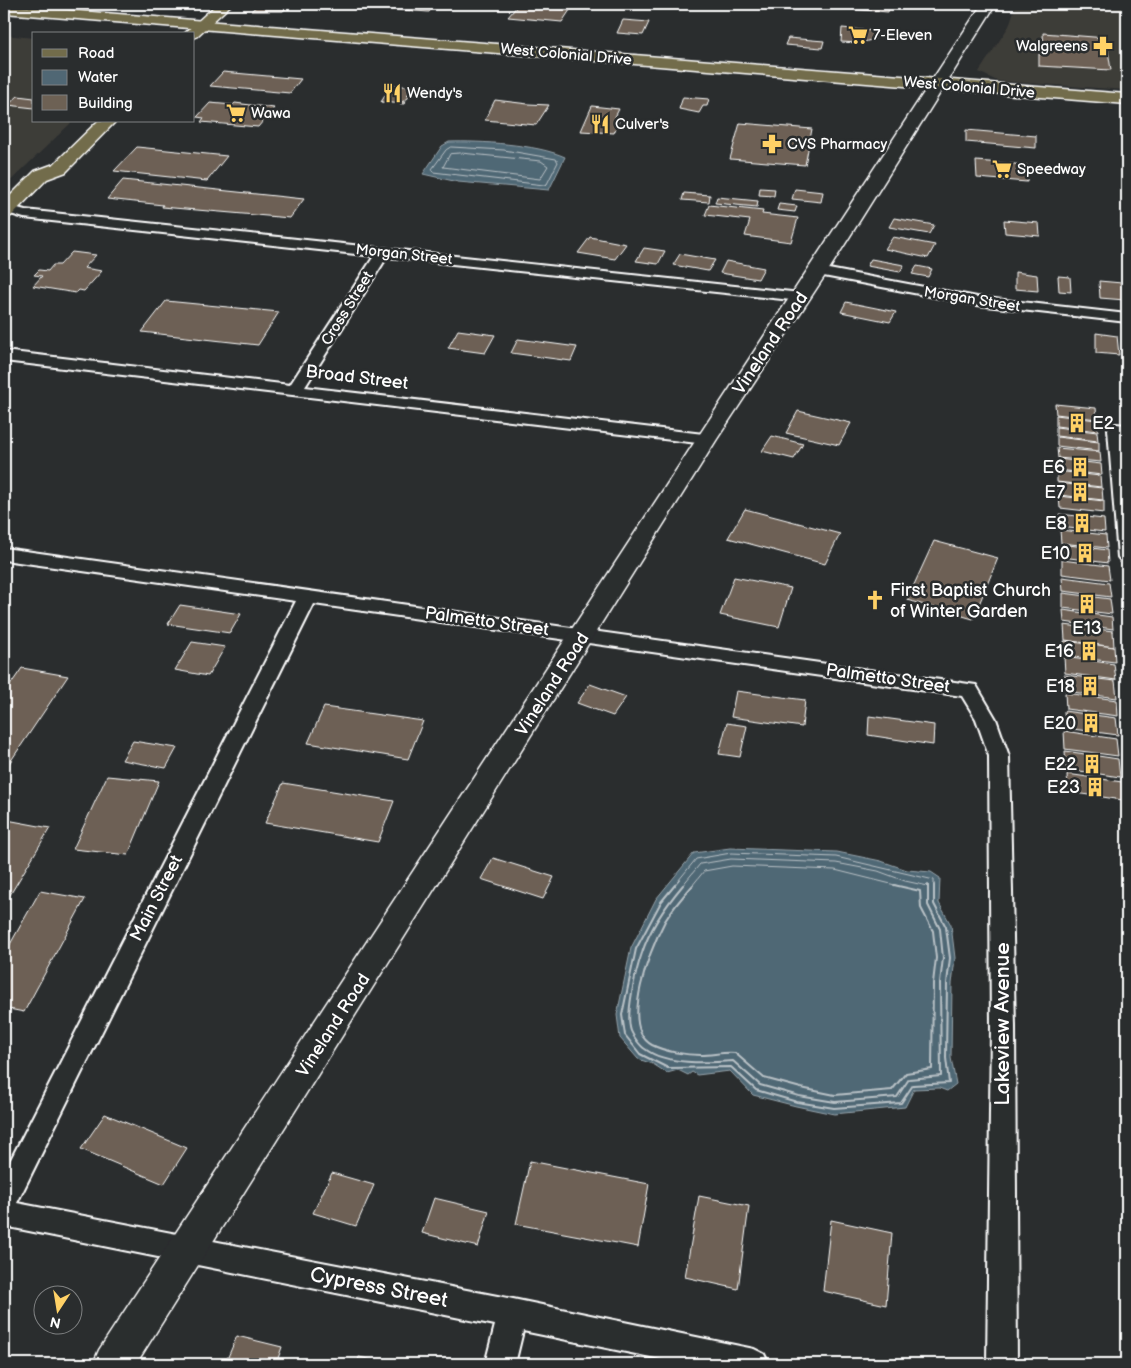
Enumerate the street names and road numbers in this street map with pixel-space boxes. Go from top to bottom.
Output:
street label: West Colonial Drive [499,39,633,70]
street label: West Colonial Drive [902,72,1036,103]
street label: Morgan Street [355,240,454,269]
street label: Cross Street [317,267,378,349]
street label: Morgan Street [922,283,1022,317]
street label: Vineland Road [728,288,812,399]
street label: Broad Street [304,361,410,394]
street label: Palmetto Street [424,602,551,641]
street label: Vineland Road [511,629,594,740]
street label: Palmetto Street [825,659,952,698]
street label: Main Street [126,851,187,945]
street label: Lakeview Avenue [990,942,1015,1106]
street label: Vineland Road [292,970,375,1081]
street label: Cypress Street [308,1262,451,1313]

